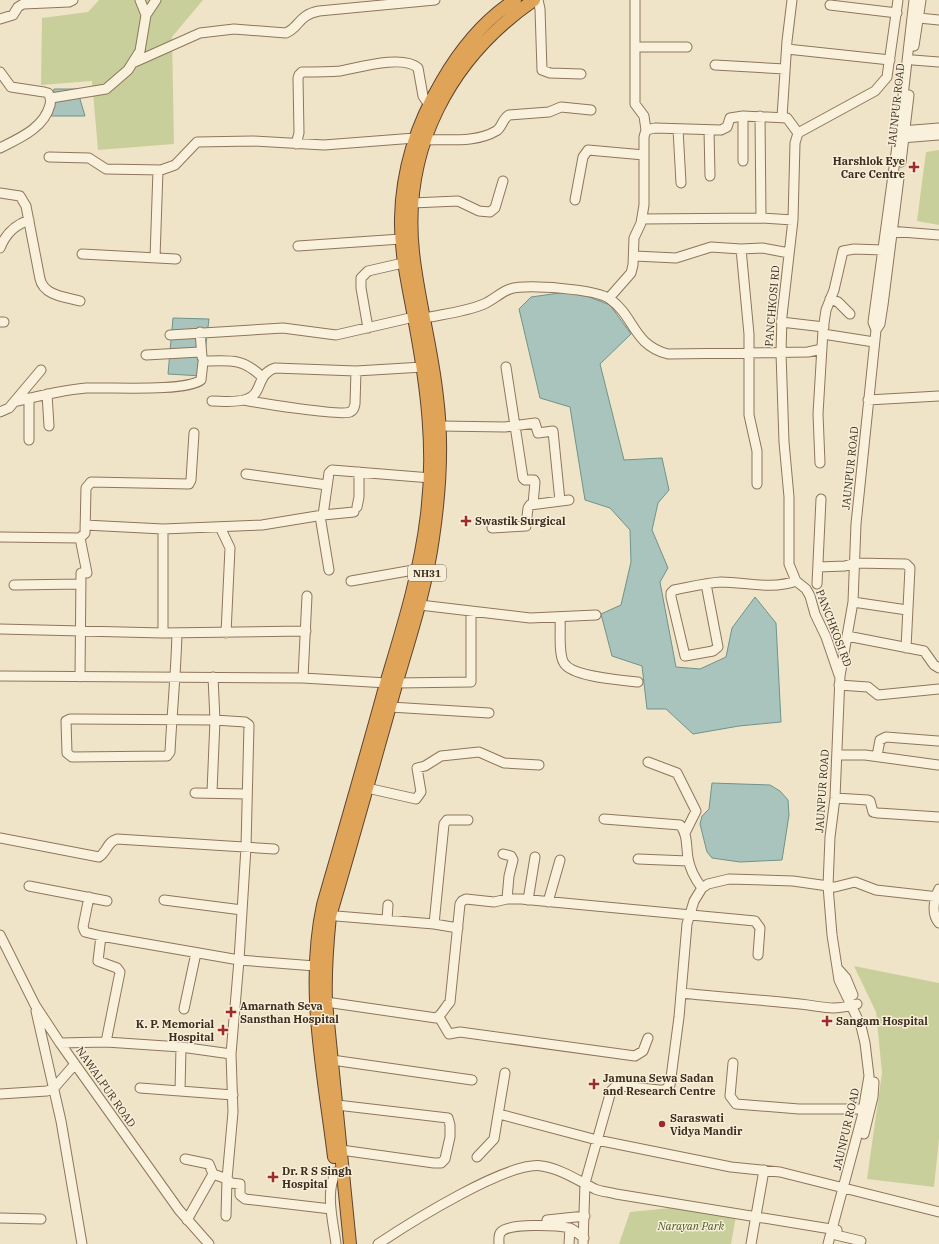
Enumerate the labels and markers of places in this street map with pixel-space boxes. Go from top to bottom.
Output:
place label: Harshlok Eye Care Centre [833,154,905,181]
marker: Harshlok Eye Care Centre [908,161,920,173]
place label: Swastik Surgical [475,514,566,528]
marker: Swastik Surgical [460,515,472,527]
place label: Amarnath Seva Sansthan Hospital [240,999,339,1026]
marker: Amarnath Seva Sansthan Hospital [225,1006,237,1018]
place label: Sangam Hospital [836,1014,928,1028]
marker: Sangam Hospital [821,1015,833,1027]
place label: K. P. Memorial Hospital [136,1017,214,1044]
marker: K. P. Memorial Hospital [217,1024,229,1036]
place label: Jamuna Sewa Sadan and Research Centre [603,1071,716,1098]
marker: Jamuna Sewa Sadan and Research Centre [588,1078,600,1090]
place label: Saraswati Vidya Mandir [670,1111,743,1138]
marker: Saraswati Vidya Mandir [657,1119,667,1129]
place label: Dr. R S Singh Hospital [282,1164,352,1191]
marker: Dr. R S Singh Hospital [267,1171,279,1183]

